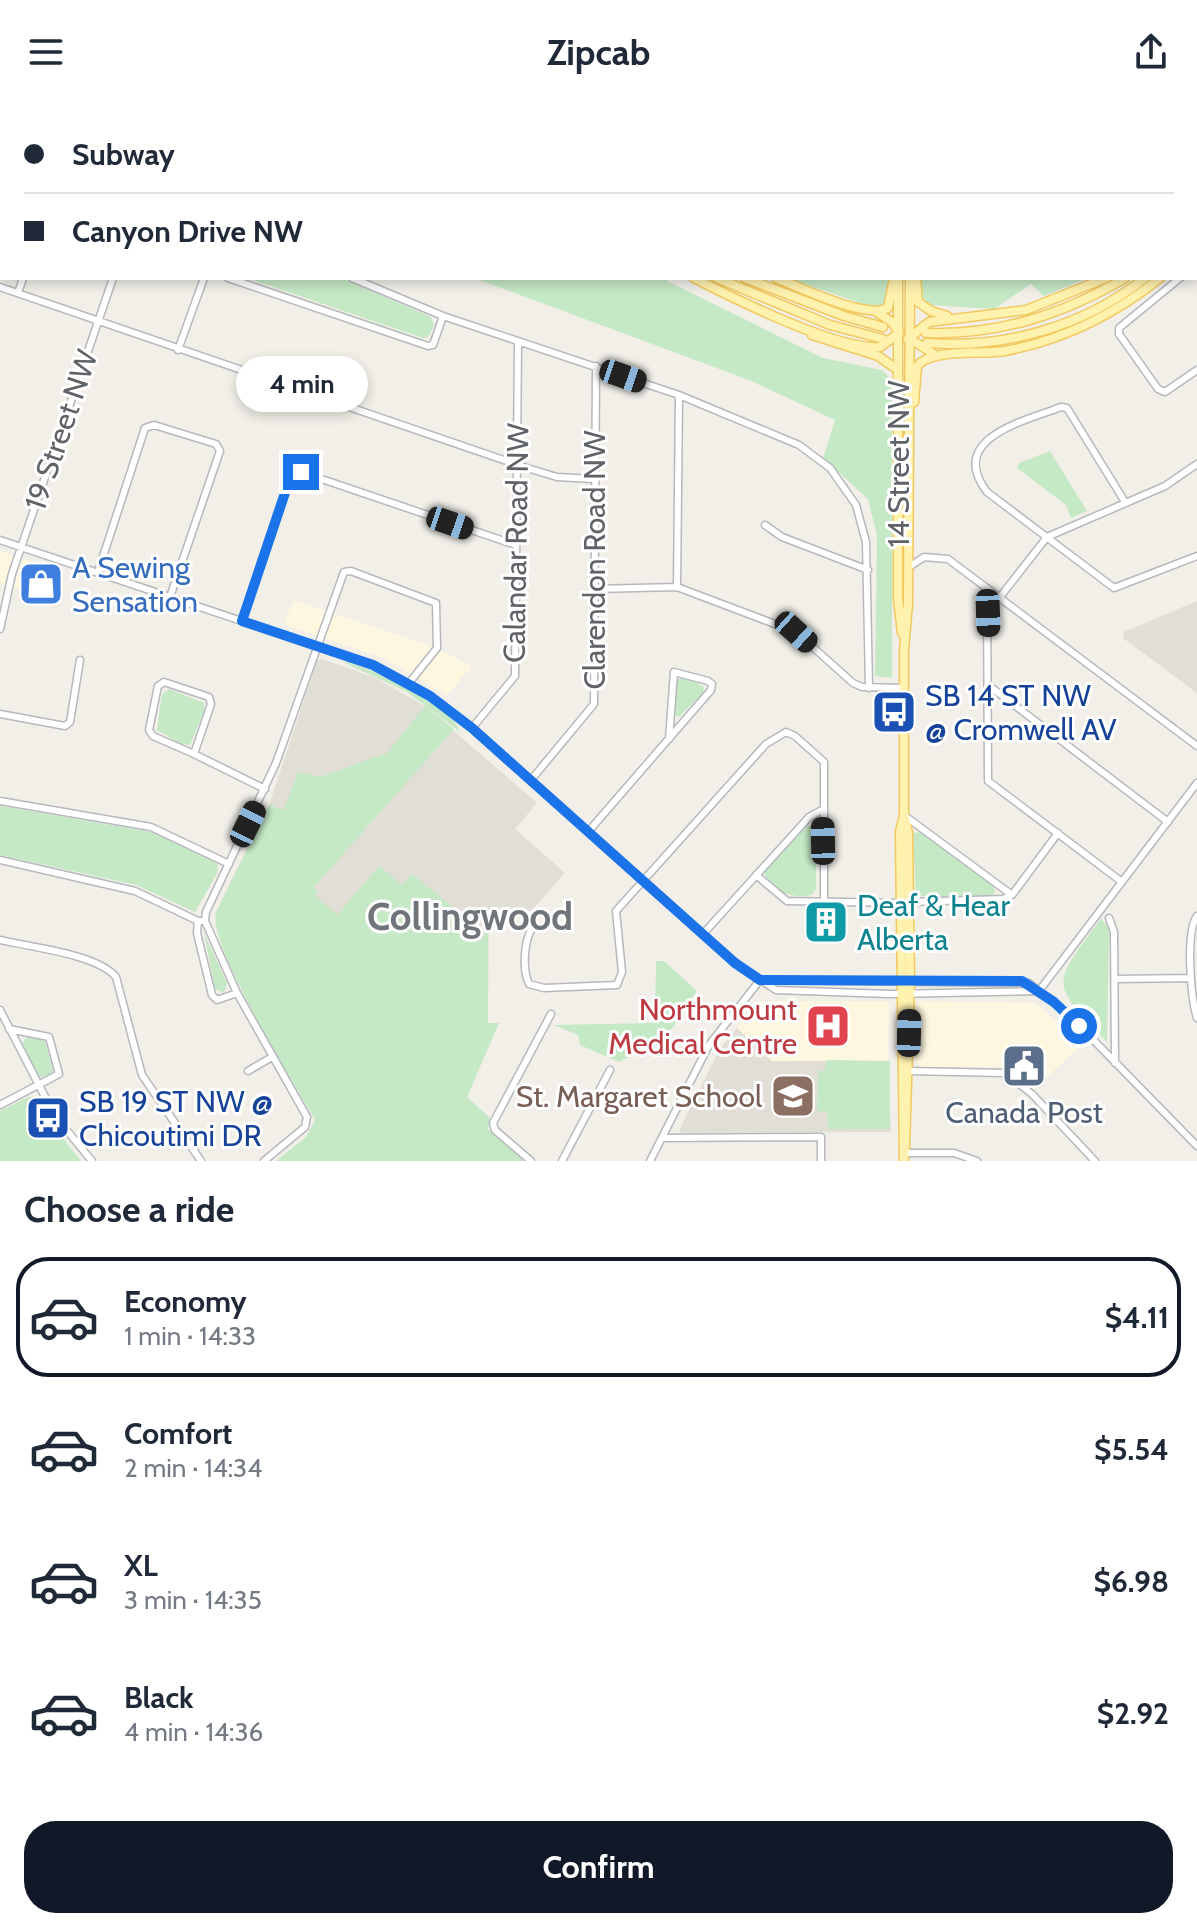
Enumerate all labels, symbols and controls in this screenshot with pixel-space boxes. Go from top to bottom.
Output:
icon: menu [24,30,68,74]
text: Zipcab [547,30,650,74]
icon: share [1129,30,1173,74]
text: Subway [72,136,175,173]
text: Canyon Drive NW [72,213,303,250]
street label: 19 Street NW [16,344,106,515]
callout: 4 min [235,356,367,412]
car [596,357,650,395]
text: 4 min [269,368,335,400]
street label: 14 Street NW [880,380,917,548]
street label: Calandar Road NW [495,422,537,663]
street label: Clarendon Road NW [576,430,613,690]
route end [283,454,319,490]
car [423,504,477,542]
place label: A Sewing Sensation [72,549,198,620]
shop icon: A Sewing Sensation [17,560,65,608]
car [975,589,1001,637]
car [770,607,822,657]
place label: SB 14 ST NW @ Cromwell AV [925,677,1117,748]
bus stop icon: SB 14 ST NW @ Cromwell AV [870,688,918,736]
car [227,797,269,851]
car [811,817,835,865]
place label: Deaf & Hear Alberta [857,887,1011,958]
district label: Collingwood [367,893,573,940]
building icon: Deaf & Hear Alberta [802,898,850,946]
place label: Northmount Medical Centre [608,991,797,1062]
hospital icon: Northmount Medical Centre [804,1002,852,1050]
route start [1061,1008,1097,1044]
car [897,1009,921,1057]
public building icon: Canada Post [1000,1042,1048,1090]
school or university icon: St. Margaret School [769,1072,817,1120]
place label: St. Margaret School [516,1078,762,1115]
place label: SB 19 ST NW @ Chicoutimi DR [79,1083,273,1154]
bus stop icon: SB 19 ST NW @ Chicoutimi DR [24,1094,72,1142]
place label: Canada Post [945,1094,1103,1131]
text: Choose a ride [24,1187,234,1231]
icon: car [28,1281,100,1353]
text: Economy [124,1283,247,1320]
text: $4.11 [1105,1299,1169,1336]
text: 1 min · 14:33 [124,1320,256,1352]
icon: car [28,1413,100,1485]
text: Comfort [124,1415,232,1452]
text: $5.54 [1094,1431,1169,1468]
text: 2 min · 14:34 [124,1452,262,1484]
icon: car [28,1545,100,1617]
text: XL [124,1547,158,1584]
text: $6.98 [1094,1563,1169,1600]
text: 3 min · 14:35 [124,1584,262,1616]
icon: car [28,1677,100,1749]
text: Black [124,1679,194,1716]
text: $2.92 [1097,1695,1169,1732]
text: 4 min · 14:36 [124,1716,263,1748]
button: Confirm [24,1821,1173,1913]

